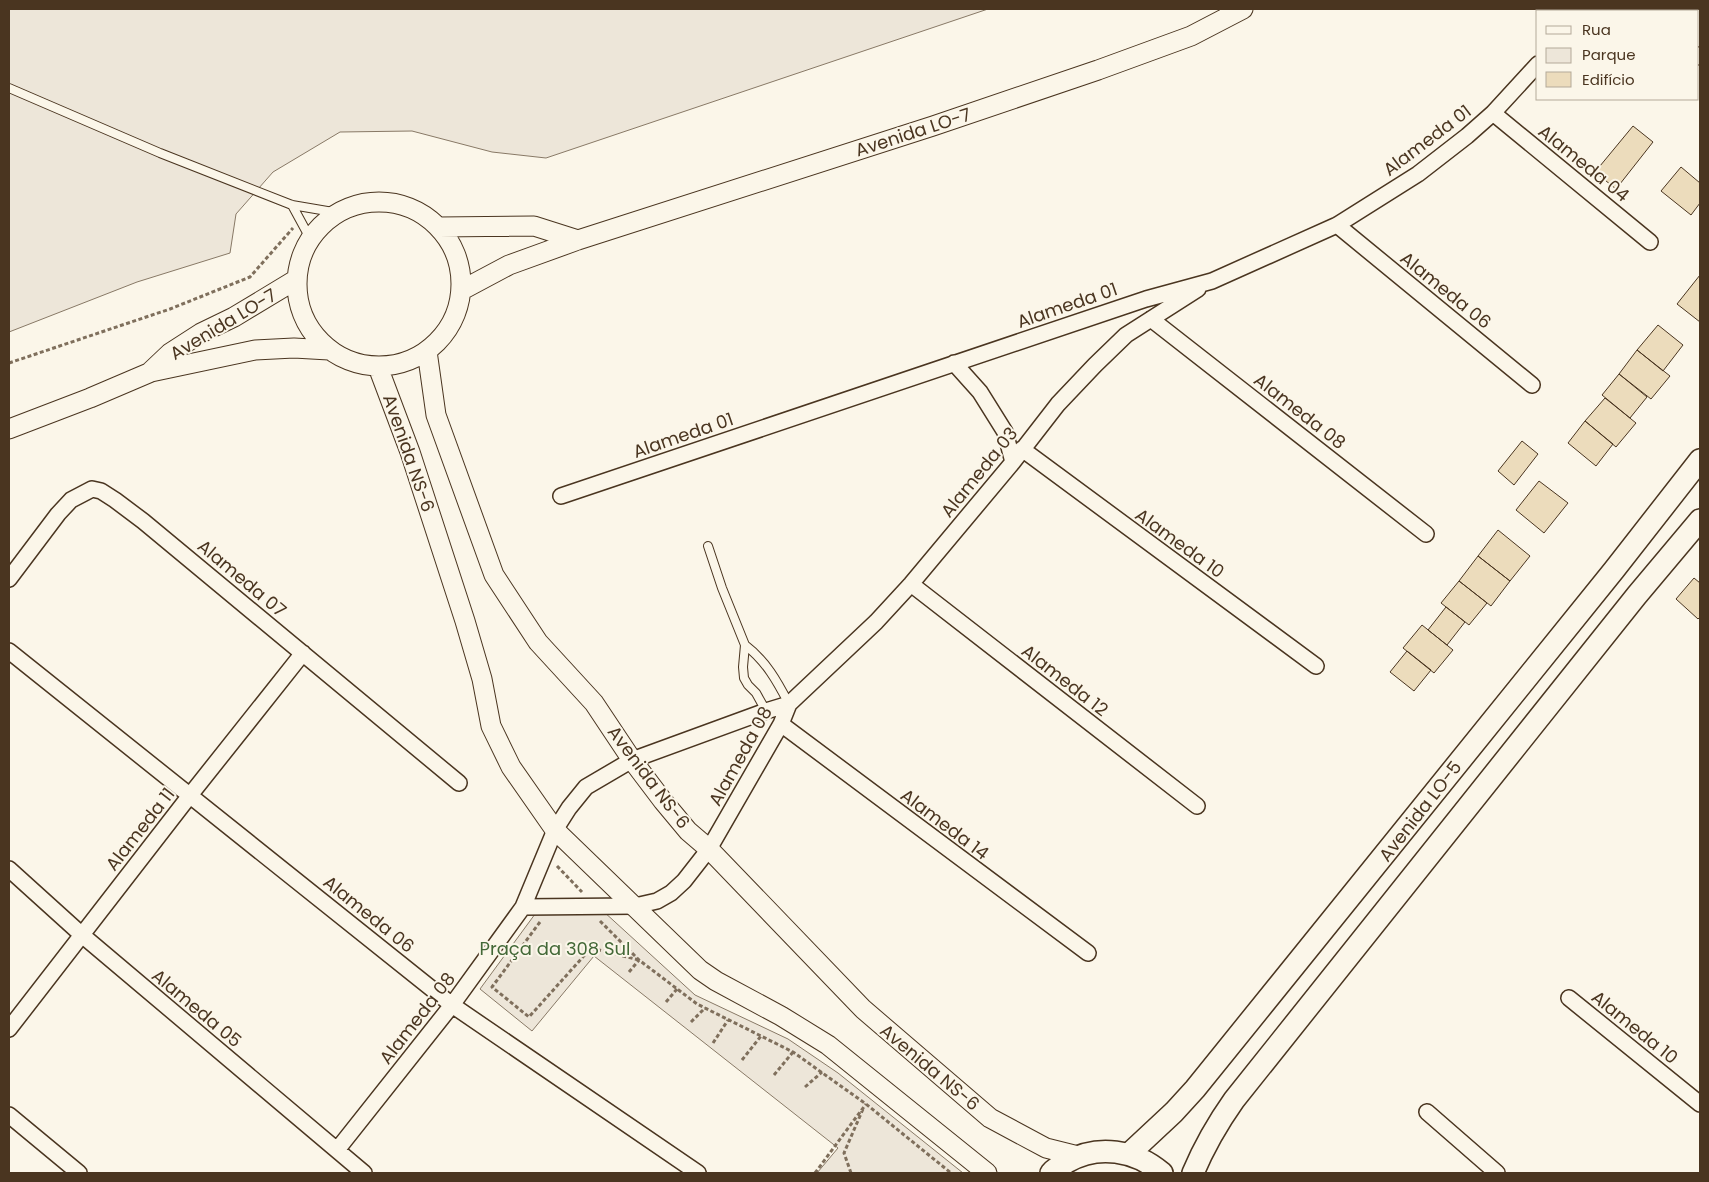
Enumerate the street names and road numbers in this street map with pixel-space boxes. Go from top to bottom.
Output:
street label: Alameda 01 [1378,99,1476,181]
street label: Avenida LO-7 [852,101,974,162]
street label: Alameda 04 [1533,119,1635,207]
street label: Alameda 06 [1395,246,1497,334]
street label: Alameda 01 [1013,276,1121,334]
street label: Avenida LO-7 [165,282,281,366]
street label: Alameda 08 [1249,367,1351,455]
street label: Avenida NS-6 [377,391,441,515]
street label: Alameda 01 [629,406,737,464]
street label: Alameda 03 [935,422,1023,522]
street label: Alameda 10 [1130,502,1230,584]
street label: Alameda 07 [192,533,292,623]
street label: Alameda 12 [1016,638,1114,722]
street label: Alameda 08 [702,702,778,810]
street label: Avenida NS-6 [602,720,696,834]
street label: Avenida LO-5 [1373,755,1467,867]
street label: Alameda 11 [100,782,180,876]
street label: Alameda 14 [896,783,994,865]
street label: Alameda 06 [318,870,420,958]
street label: Alameda 05 [147,963,247,1053]
street label: Alameda 08 [373,967,461,1069]
street label: Alameda 10 [1586,984,1684,1070]
street label: Avenida NS-6 [875,1018,985,1116]

